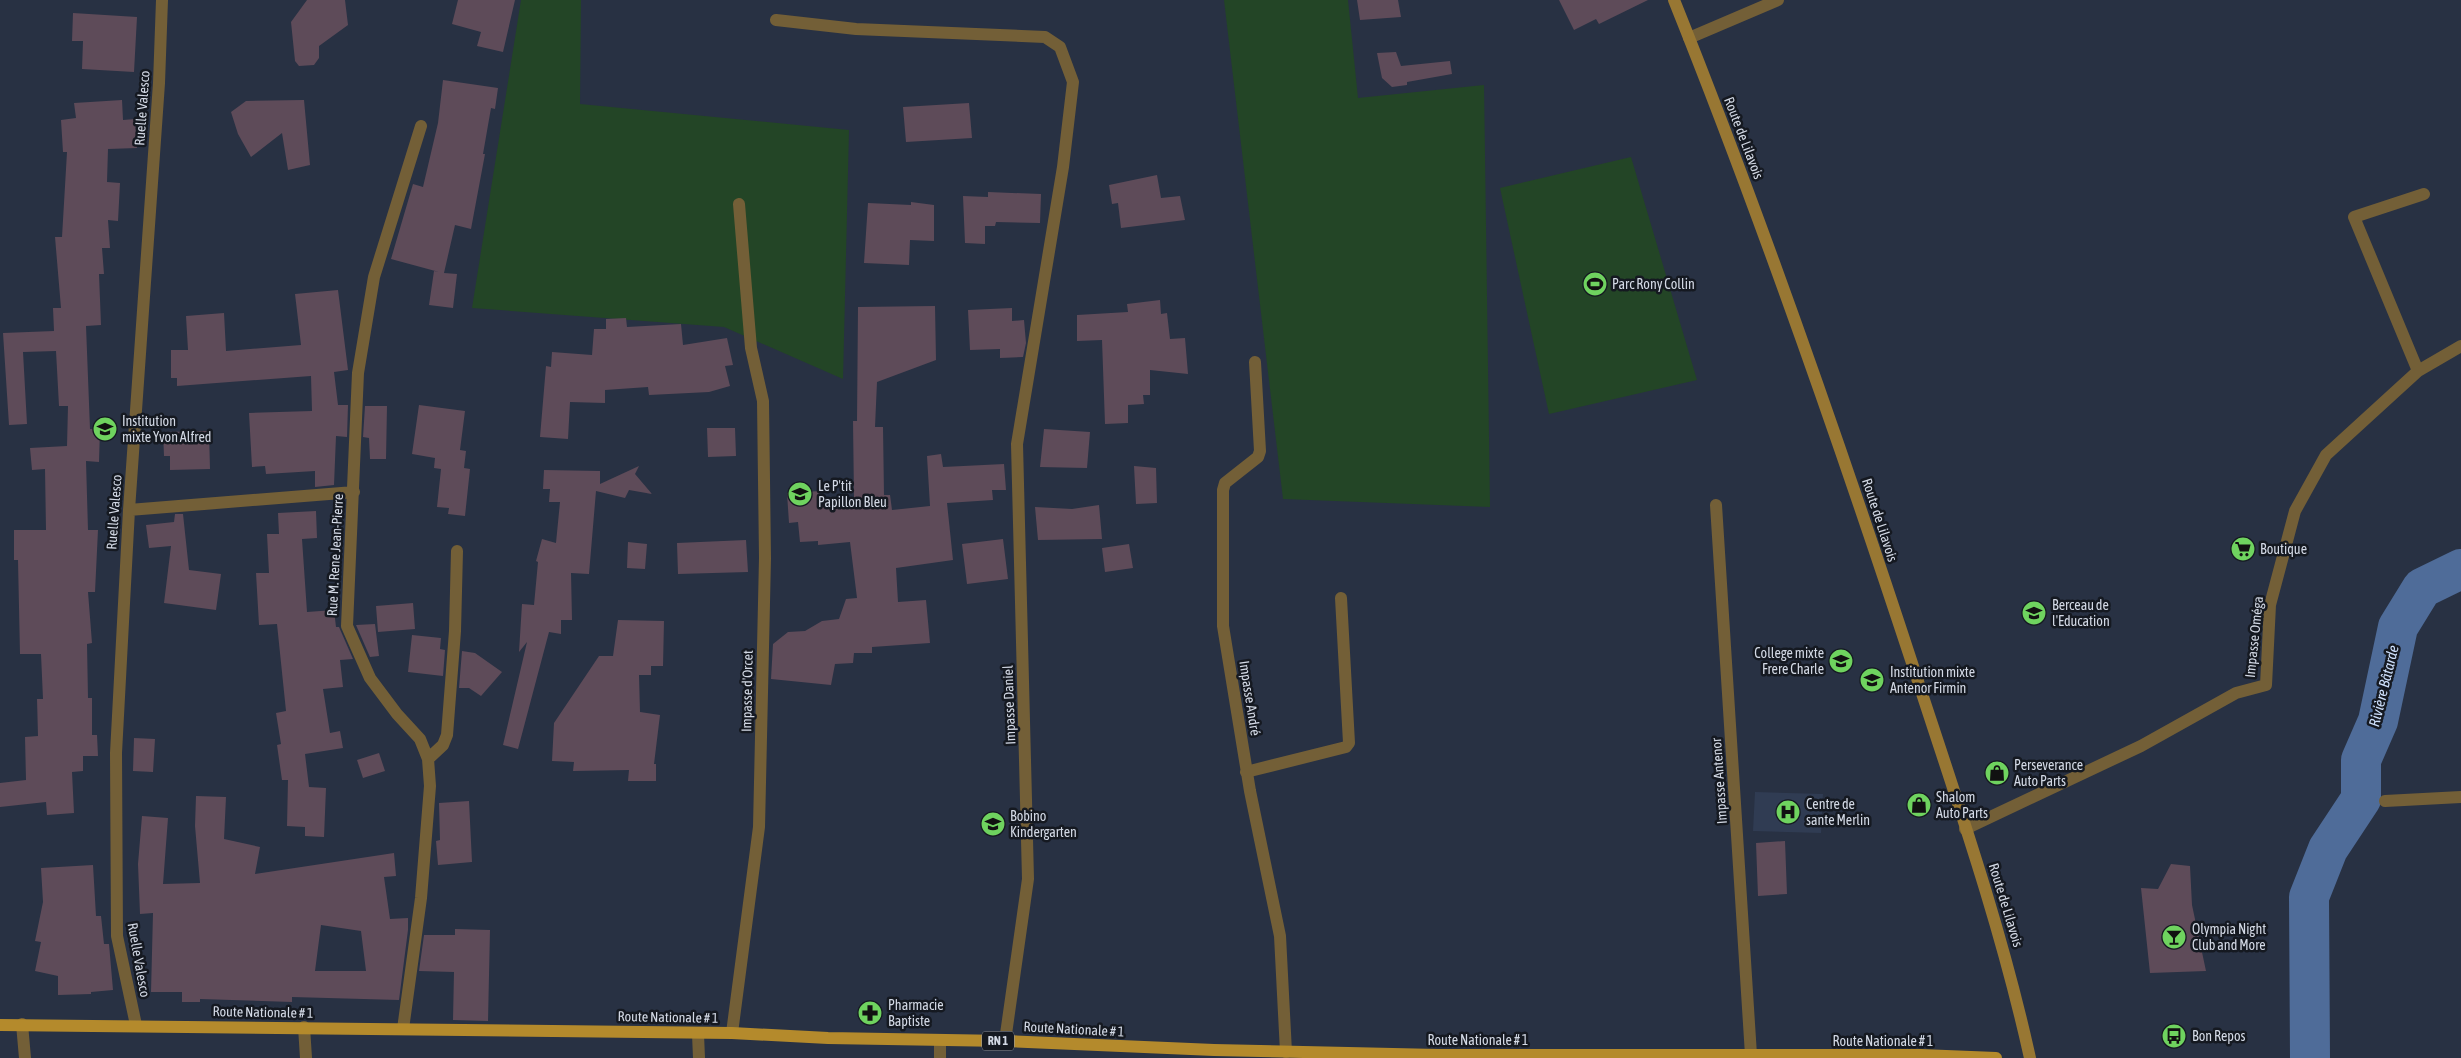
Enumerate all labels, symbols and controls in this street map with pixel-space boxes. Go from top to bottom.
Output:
street label: Ruelle Valesco [131,70,153,146]
street label: Route de Lilavois [1721,95,1767,181]
sports icon: Parc Rony Collin [1582,271,1608,297]
place label: Parc Rony Collin [1612,276,1695,292]
place label: Institution mixte Yvon Alfred [122,413,211,445]
school or university icon: Institution mixte Yvon Alfred [92,416,118,442]
street label: Ruelle Valesco [103,474,125,550]
street label: Route de Lilavois [1859,476,1901,564]
place label: Le P'tit Papillon Bleu [818,478,887,510]
school or university icon: Le P'tit Papillon Bleu [787,481,813,507]
street label: Rue M. Rene Jean-Pierre [324,493,346,617]
supermarket icon: Boutique [2230,536,2256,562]
place label: Boutique [2260,541,2307,557]
street label: Impasse Oméga [2242,595,2266,679]
place label: Berceau de l'Education [2052,597,2110,629]
school or university icon: Berceau de l'Education [2021,600,2047,626]
water label: Rivière Bâtarde [2365,643,2402,728]
place label: College mixte Frere Charle [1754,645,1824,677]
school or university icon: College mixte Frere Charle [1828,648,1854,674]
street label: Impasse d'Orcet [738,650,756,732]
street label: Impasse André [1236,659,1264,737]
place label: Institution mixte Antenor Firmin [1890,664,1975,696]
street label: Impasse Daniel [1000,665,1018,745]
school or university icon: Institution mixte Antenor Firmin [1859,667,1885,693]
street label: Impasse Antenor [1708,737,1730,825]
place label: Perseverance Auto Parts [2014,757,2083,789]
shop icon: Perseverance Auto Parts [1984,760,2010,786]
place label: Shalom Auto Parts [1936,789,1988,821]
shop icon: Shalom Auto Parts [1906,792,1932,818]
place label: Centre de sante Merlin [1806,796,1870,828]
hospital icon: Centre de sante Merlin [1775,799,1801,825]
place label: Bobino Kindergarten [1010,808,1077,840]
school or university icon: Bobino Kindergarten [980,811,1006,837]
street label: Route de Lilavois [1986,861,2026,949]
place label: Olympia Night Club and More [2192,921,2266,953]
street label: Ruelle Valesco [125,922,153,998]
bar icon: Olympia Night Club and More [2161,924,2187,950]
place label: Pharmacie Baptiste [888,997,944,1029]
pharmacy icon: Pharmacie Baptiste [857,1000,883,1026]
street label: Route Nationale # 1 [212,1003,314,1021]
street label: Route Nationale # 1 [617,1008,719,1026]
street label: Route Nationale # 1 [1023,1018,1125,1040]
bus stop icon: Bon Repos [2161,1023,2187,1049]
place label: Bon Repos [2192,1028,2245,1044]
road number: RN 1 [982,1032,1014,1050]
street label: Route Nationale # 1 [1428,1032,1528,1048]
street label: Route Nationale # 1 [1833,1033,1933,1049]

